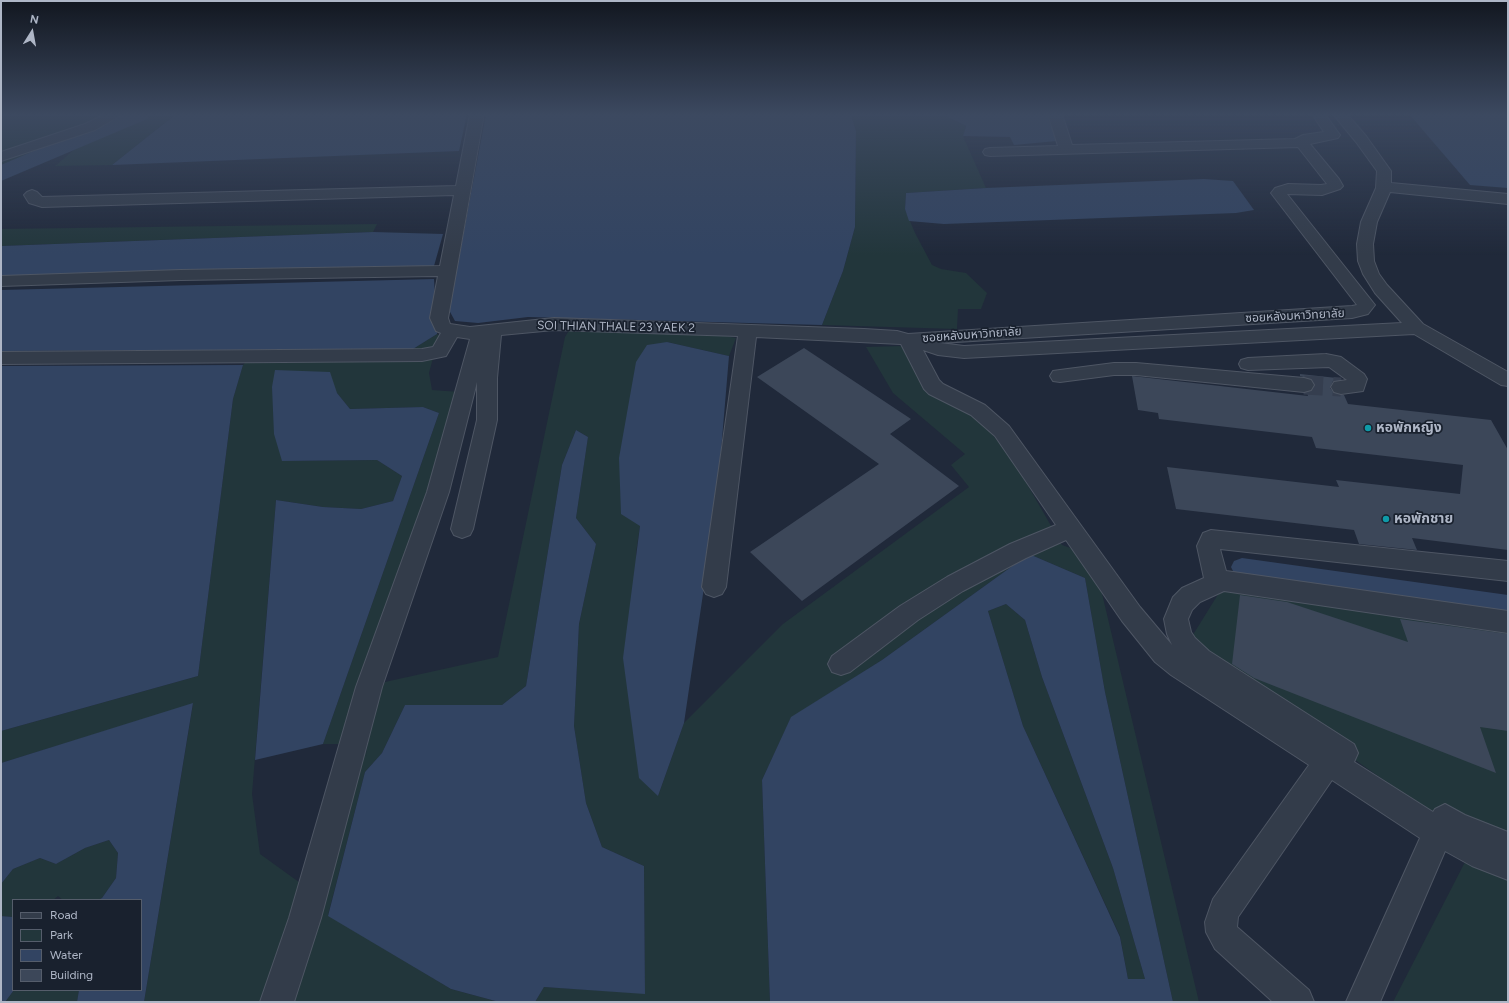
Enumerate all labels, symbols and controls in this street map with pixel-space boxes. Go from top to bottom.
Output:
north arrow [12,12,52,52]
text: N [29,13,40,27]
street label: ซอยหลังมหาวิทยาลัย [1245,306,1345,326]
street label: SOI THIAN THALE 23 YAEK 2 [537,318,695,336]
street label: ซอยหลังมหาวิทยาลัย [922,324,1022,346]
place label: หอพักหญิง [1376,420,1442,436]
marker: หอพักหญิง [1363,423,1373,433]
place label: หอพักชาย [1394,511,1453,527]
marker: หอพักชาย [1381,514,1391,524]
legend [12,899,142,991]
text: Road [50,908,78,922]
text: Park [50,928,73,942]
text: Water [50,948,82,962]
text: Building [50,968,93,982]

